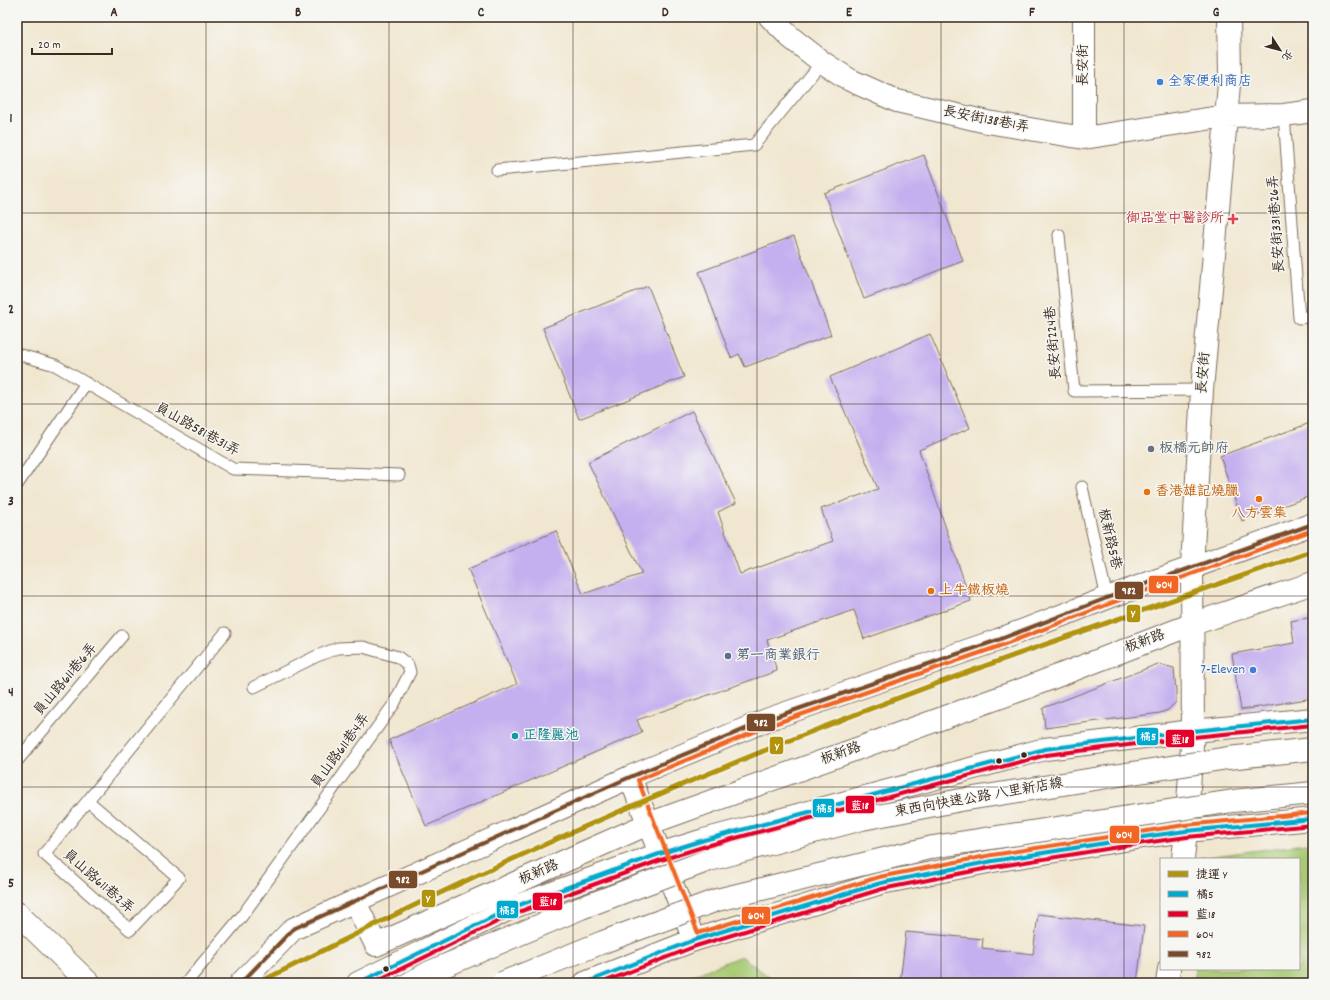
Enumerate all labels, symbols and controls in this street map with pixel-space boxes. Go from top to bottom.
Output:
text: A [110,4,118,23]
text: B [295,4,301,23]
text: C [478,4,485,23]
text: D [662,4,669,23]
text: E [846,4,853,23]
text: F [1029,4,1035,23]
text: G [1213,4,1220,23]
scale bar [32,30,112,56]
north arrow [1260,30,1300,70]
text: 20 m [38,37,61,54]
street label: 長安街 [1074,44,1094,86]
text: 北 [1277,46,1296,64]
place label: 全家便利商店 [1168,72,1252,92]
marker: 全家便利商店 [1155,77,1165,87]
street label: 長安街138巷1弄 [941,102,1031,138]
text: 1 [10,110,13,129]
street label: 長安街331巷26弄 [1264,174,1290,274]
place label: 御品堂中醫診所 [1126,209,1224,229]
marker: 御品堂中醫診所 [1227,213,1239,225]
text: 2 [8,301,14,320]
street label: 長安街224巷 [1041,304,1067,381]
street label: 長安街 [1192,351,1216,395]
street label: 員山路581巷31弄 [151,398,243,462]
place label: 板橋元帥府 [1159,439,1229,459]
marker: 板橋元帥府 [1146,444,1156,454]
place label: 香港雄記燒臘 [1155,482,1239,502]
marker: 香港雄記燒臘 [1142,487,1152,497]
text: 3 [8,493,14,512]
marker: 八方雲集 [1254,494,1264,504]
place label: 八方雲集 [1231,504,1287,524]
street label: 板新路5巷 [1092,506,1126,573]
line badge: 604 [1148,575,1179,594]
text: 604 [1156,578,1172,594]
place label: 上牛鐵板燒 [939,581,1009,601]
line badge: 982 [1114,581,1144,600]
text: 982 [1122,584,1136,600]
marker: 上牛鐵板燒 [926,586,936,596]
line badge: Y [1126,604,1141,623]
text: Y [1130,607,1136,623]
street label: 板新路 [1122,625,1168,659]
street label: 員山路611巷6弄 [29,639,103,721]
place label: 第一商業銀行 [736,646,820,666]
marker: 第一商業銀行 [723,651,733,661]
place label: 7-Eleven [1201,660,1245,680]
marker: 7-Eleven [1248,665,1258,675]
text: 4 [8,684,14,703]
street label: 員山路611巷4弄 [307,709,375,793]
line badge: 982 [746,713,776,732]
text: 982 [754,716,768,732]
place label: 正隆麗池 [523,726,579,746]
line badge: 橘5 [1136,727,1159,746]
line badge: 藍18 [1165,729,1195,748]
text: 橘5 [1140,730,1156,746]
marker: 正隆麗池 [510,731,520,741]
text: 藍18 [1171,733,1189,749]
line badge: Y [769,736,784,755]
street label: 板新路 [818,737,864,771]
text: Y [774,740,780,756]
unlabelled marker [1019,750,1029,760]
unlabelled marker [994,756,1004,766]
street label: 東西向快速公路 八里新店線 [893,773,1065,823]
line badge: 藍18 [845,795,875,814]
line badge: 橘5 [812,798,835,818]
text: 藍18 [851,799,869,815]
text: 橘5 [816,802,832,818]
line badge: 604 [1109,825,1140,844]
text: 604 [1116,828,1132,844]
street label: 員山路611巷2弄 [58,845,138,919]
street label: 板新路 [516,855,562,891]
legend [1160,858,1300,970]
text: 捷運 Y [1196,867,1228,884]
line badge: 982 [388,870,418,889]
text: 982 [396,873,410,889]
text: 5 [8,875,14,894]
text: 橘5 [1196,887,1214,904]
line badge: Y [421,889,436,908]
text: Y [425,892,431,908]
line badge: 藍18 [532,892,563,911]
text: 藍18 [539,895,557,911]
line badge: 橘5 [496,900,519,919]
text: 橘5 [499,904,515,920]
line badge: 604 [741,906,771,925]
text: 藍18 [1196,907,1216,924]
text: 604 [748,909,764,925]
text: 604 [1196,927,1213,944]
text: 982 [1196,947,1212,964]
unlabelled marker [381,964,391,974]

